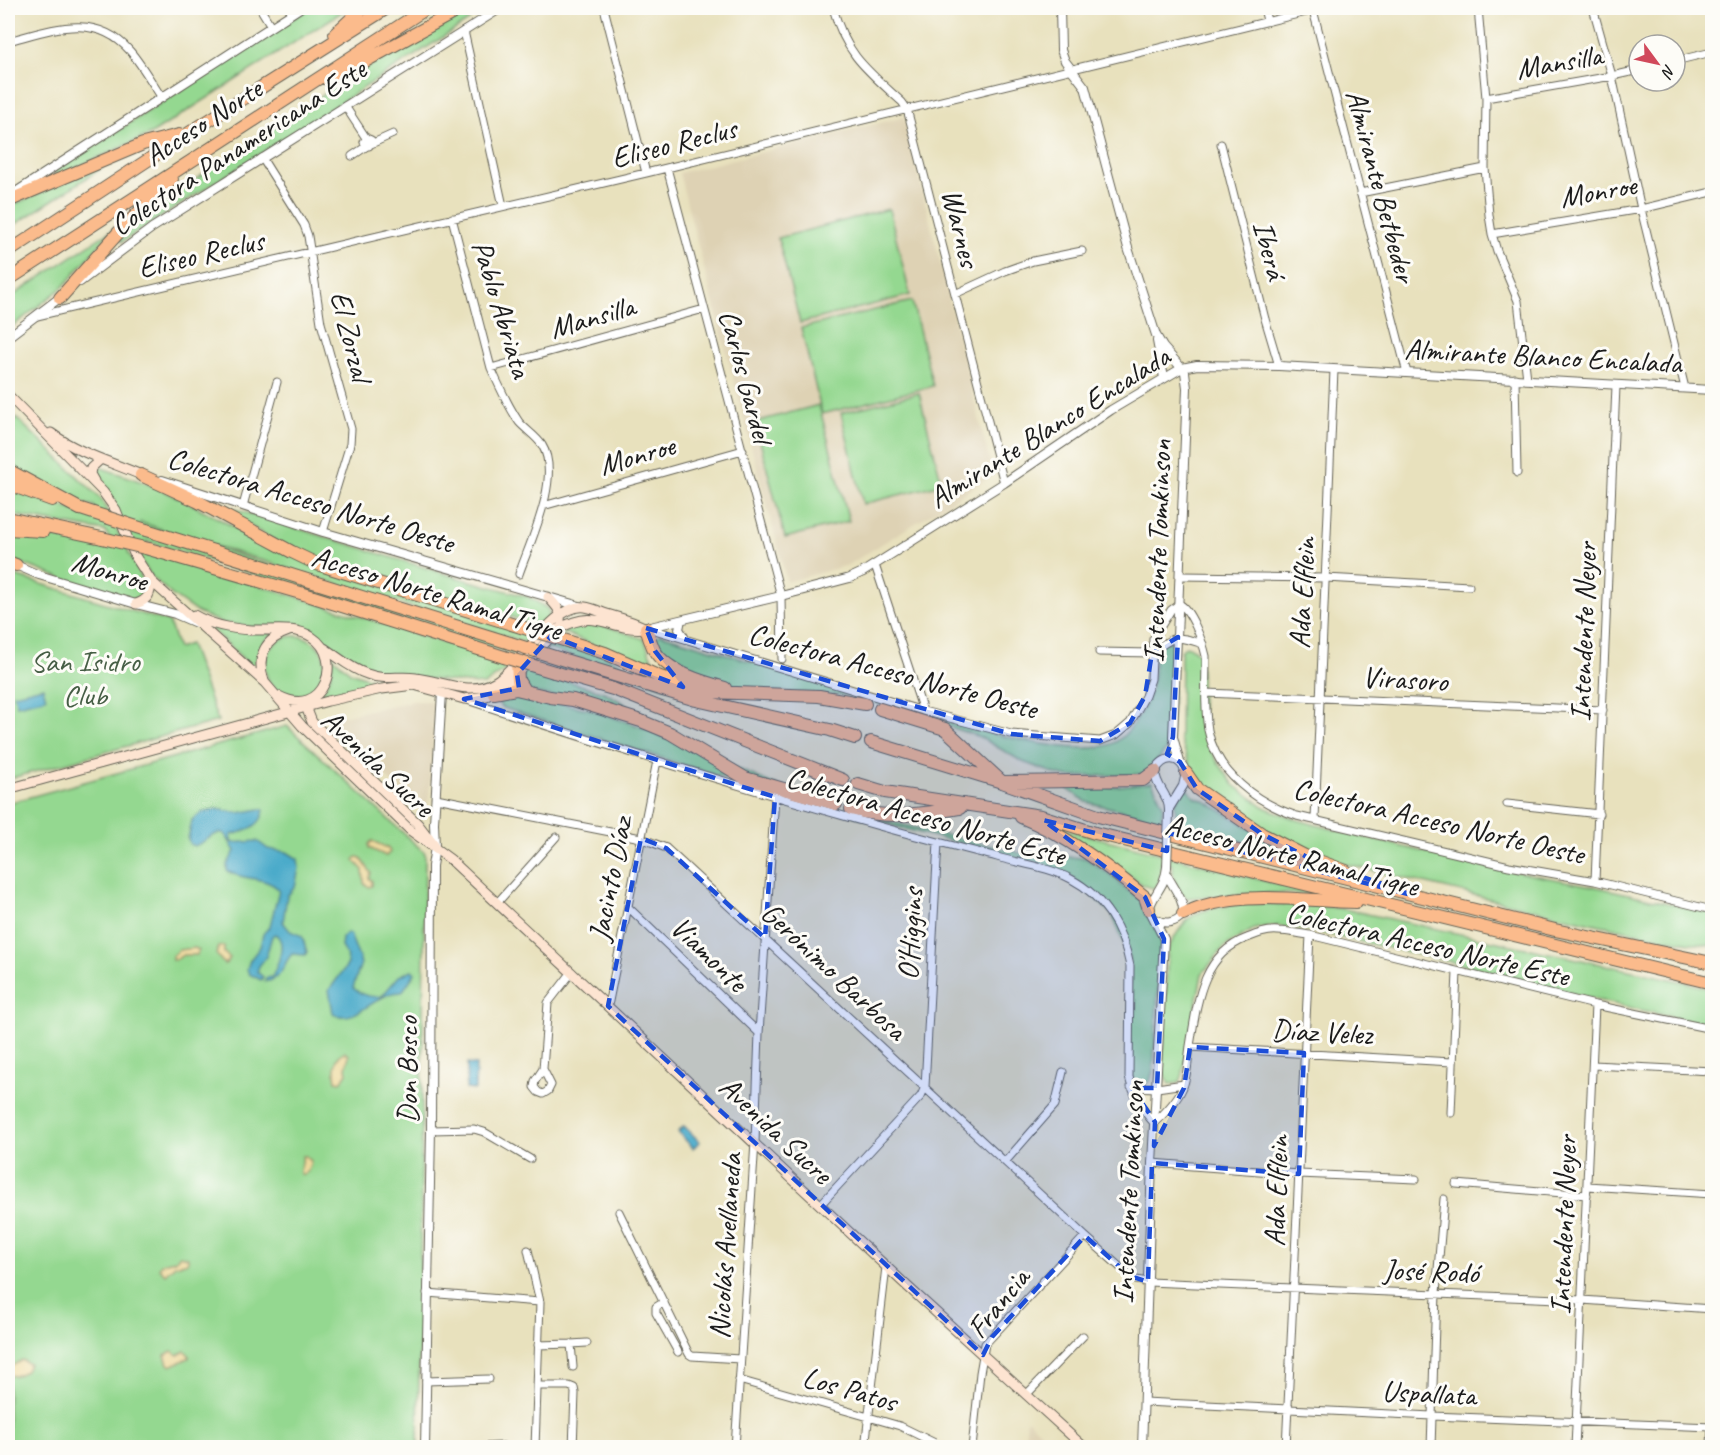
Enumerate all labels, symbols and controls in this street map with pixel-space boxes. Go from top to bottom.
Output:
north arrow [1627,33,1687,93]
street label: Mansilla [1513,35,1608,88]
street label: Colectora Panamericana Este [103,49,375,244]
text: N [1656,61,1680,83]
street label: Acceso Norte [137,69,271,174]
street label: Almirante Betbeder [1337,86,1426,289]
street label: Eliseo Reclus [608,108,743,177]
street label: Monroe [1557,165,1641,216]
street label: Warnes [933,185,990,274]
street label: Iberá [1244,217,1297,286]
street label: Eliseo Reclus [135,221,270,287]
street label: Pablo Abriata [463,236,541,384]
street label: Mansilla [545,286,641,347]
street label: El Zorzal [322,287,382,389]
street label: Carlos Gardel [710,306,783,451]
street label: Almirante Blanco Encalada [1404,330,1684,382]
street label: Almirante Blanco Encalada [921,336,1178,517]
street label: Monroe [595,426,681,484]
street label: Colectora Acceso Norte Oeste [163,438,461,562]
street label: Intendente Tomkinson [1134,438,1180,663]
street label: Ada Elflein [1280,535,1324,649]
street label: Acceso Norte Ramal Tigre [307,537,569,650]
street label: Intendente Neyer [1561,540,1605,722]
street label: Monroe [68,542,154,600]
street label: Colectora Acceso Norte Oeste [745,614,1044,728]
park label: San Isidro Club [30,642,141,714]
street label: Virasoro [1361,658,1450,700]
street label: Avenida Sucre [313,701,444,827]
street label: Colectora Acceso Norte Este [782,758,1072,875]
street label: Colectora Acceso Norte Oeste [1290,769,1590,873]
street label: Acceso Norte Ramal Tigre [1162,805,1425,905]
street label: Jacinto Díaz [579,811,641,946]
street label: O'Higgins [889,884,932,981]
street label: Colectora Acceso Norte Este [1283,893,1575,995]
street label: Gerónimo Barbosa [753,894,916,1050]
street label: Viamonte [662,908,757,1001]
street label: Díaz Velez [1271,1010,1375,1054]
street label: Don Bosco [388,1015,426,1123]
street label: Avenida Sucre [711,1068,842,1194]
street label: Intendente Tomkinson [1103,1079,1153,1304]
street label: Ada Elflein [1255,1133,1297,1247]
street label: Intendente Neyer [1541,1133,1585,1315]
street label: Nicolás Avellaneda [700,1150,751,1340]
street label: José Rodó [1381,1250,1484,1292]
street label: Francia [958,1258,1040,1346]
street label: Los Patos [799,1358,904,1421]
street label: Uspallata [1381,1372,1480,1415]

